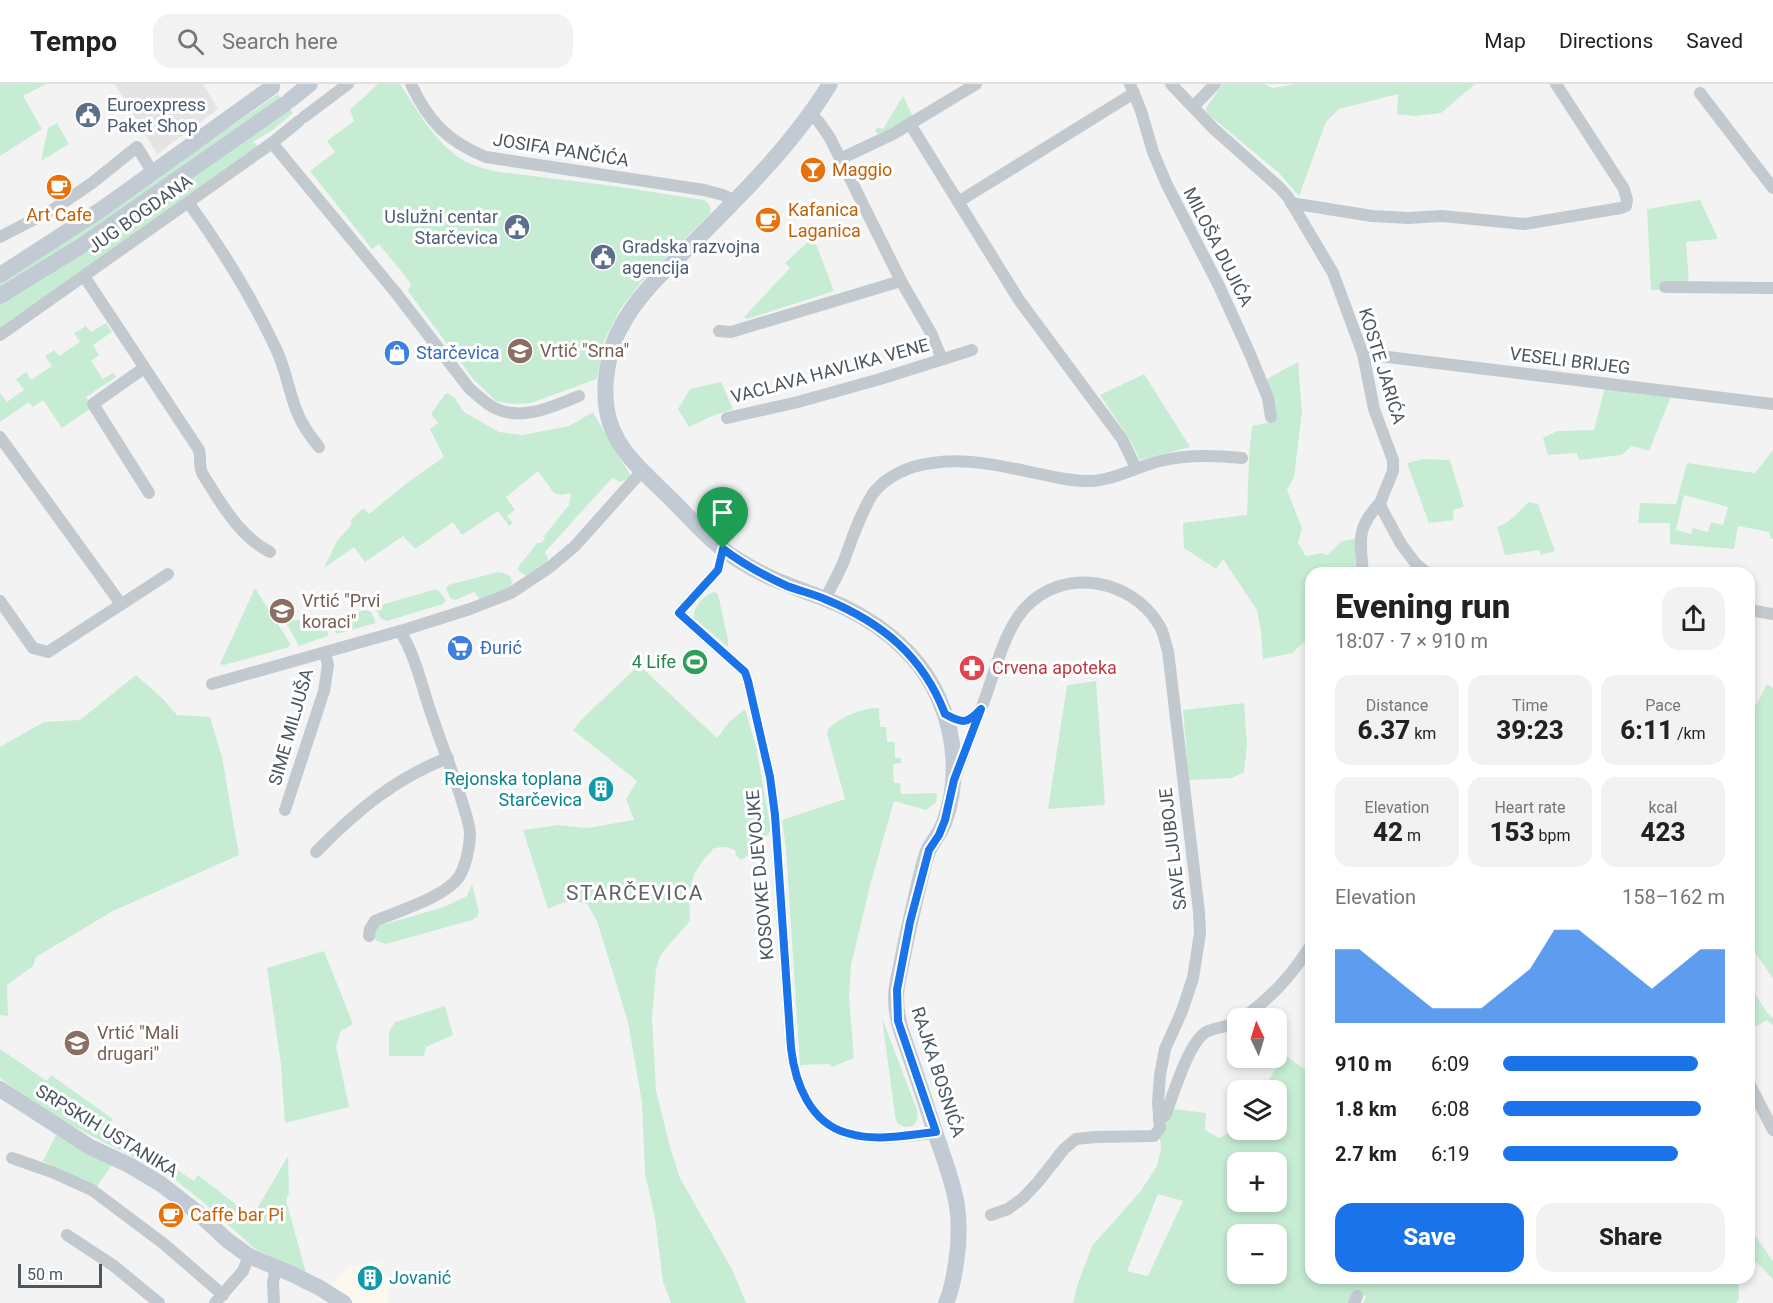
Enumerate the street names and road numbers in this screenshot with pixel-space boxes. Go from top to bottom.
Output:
street label: JOSIFA PANČIĆA [492,128,631,171]
street label: JUG BOGDANA [84,170,196,257]
street label: MILOŠA DUJIĆA [1179,184,1258,310]
street label: KOSTE JARIĆA [1355,305,1410,427]
street label: VACLAVA HAVLIKA VENE [728,334,931,407]
street label: VESELI BRIJEG [1509,343,1632,378]
street label: SIME MILJUŠA [264,666,317,788]
street label: SAVE LJUBOJE [1155,787,1190,911]
street label: KOSOVKE DJEVOJKE [742,789,777,961]
street label: RAJKA BOSNIĆA [908,1004,970,1140]
street label: SRPSKIH USTANIKA [32,1080,182,1181]

